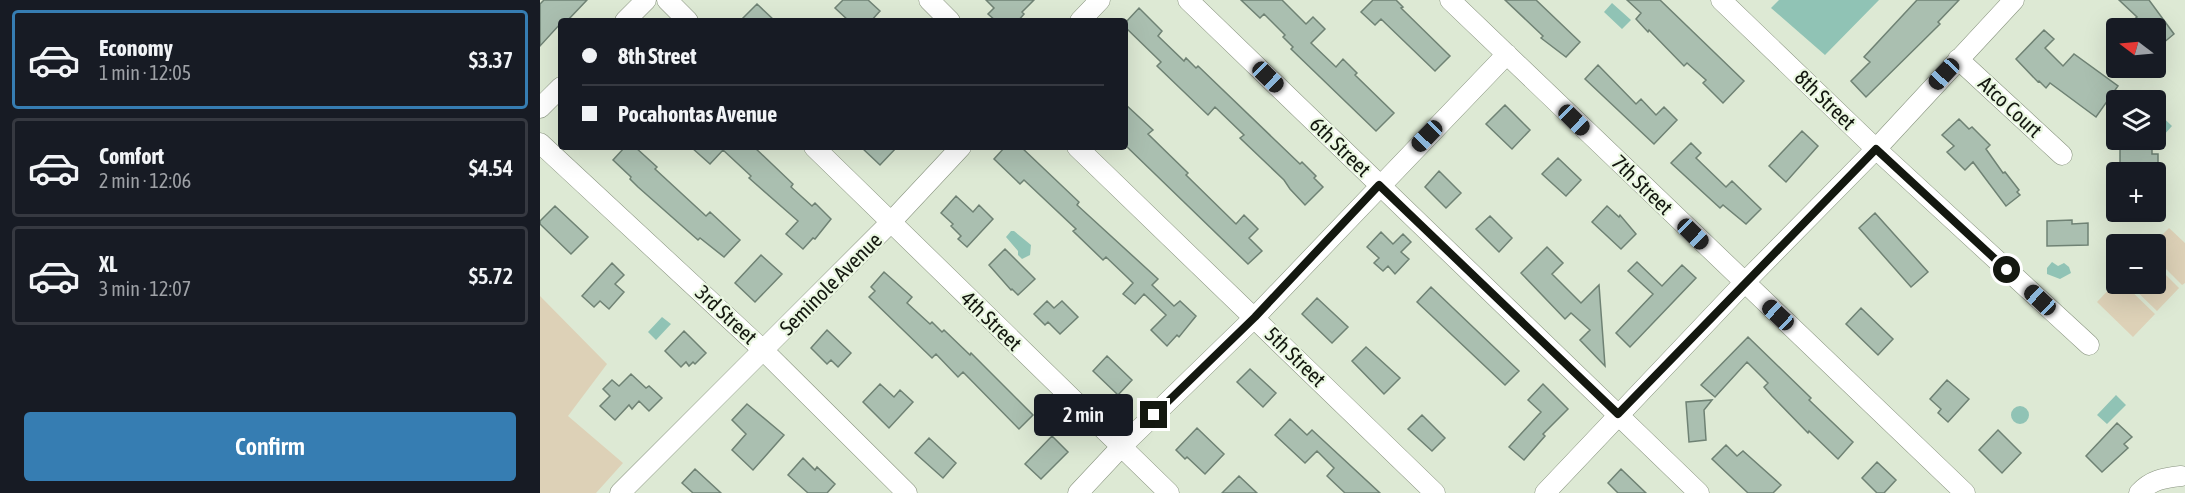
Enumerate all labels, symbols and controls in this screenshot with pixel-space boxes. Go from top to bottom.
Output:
north arrow [2106,18,2166,78]
map controls [2106,18,2166,294]
icon: car [27,33,81,87]
text: Economy [99,35,173,61]
text: 8th Street [618,43,697,69]
text: $3.37 [469,47,513,73]
car [1925,55,1963,93]
car [1249,58,1287,96]
text: 1 min · 12:05 [99,61,191,84]
street label: 8th Street [1790,65,1861,134]
street label: Atco Court [1974,71,2047,142]
button: layers [2106,90,2166,150]
text: Pocahontas Avenue [618,101,777,127]
car [1555,101,1593,139]
street label: 6th Street [1305,112,1376,181]
car [1408,117,1446,155]
icon: car [27,141,81,195]
text: Comfort [99,143,164,169]
street label: 7th Street [1607,150,1678,219]
text: $4.54 [469,155,513,181]
button: + [2106,162,2166,222]
text: 2 min · 12:06 [99,169,191,192]
car [1674,215,1712,253]
street label: Seminole Avenue [774,227,886,339]
button: − [2106,234,2166,294]
icon: car [27,249,81,303]
text: XL [99,251,117,277]
route start [1993,256,2020,283]
text: $5.72 [469,263,513,289]
text: 3 min · 12:07 [99,277,191,300]
street label: 3rd Street [691,280,762,349]
car [2021,281,2059,319]
street label: 4th Street [956,286,1027,355]
car [1759,296,1797,334]
street label: 5th Street [1260,322,1331,391]
callout: 2 min [1034,394,1133,436]
route end [1140,401,1167,428]
text: 2 min [1063,403,1104,426]
button: Confirm [24,412,516,481]

